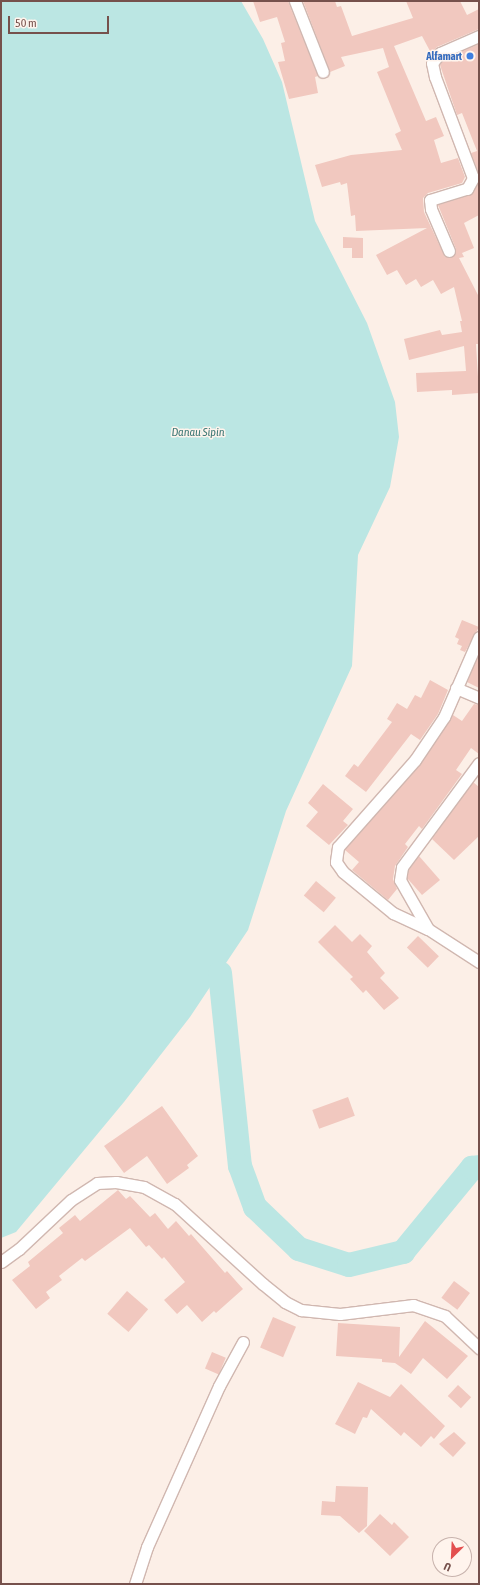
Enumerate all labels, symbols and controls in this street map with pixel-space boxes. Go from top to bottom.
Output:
scale bar [10,8,111,34]
text: 50 m [15,16,37,30]
place label: Alfamart [426,49,462,63]
marker: Alfamart [465,51,475,61]
water label: Danau Sipin [171,426,225,440]
north arrow [432,1537,472,1577]
text: U [442,1560,453,1574]

